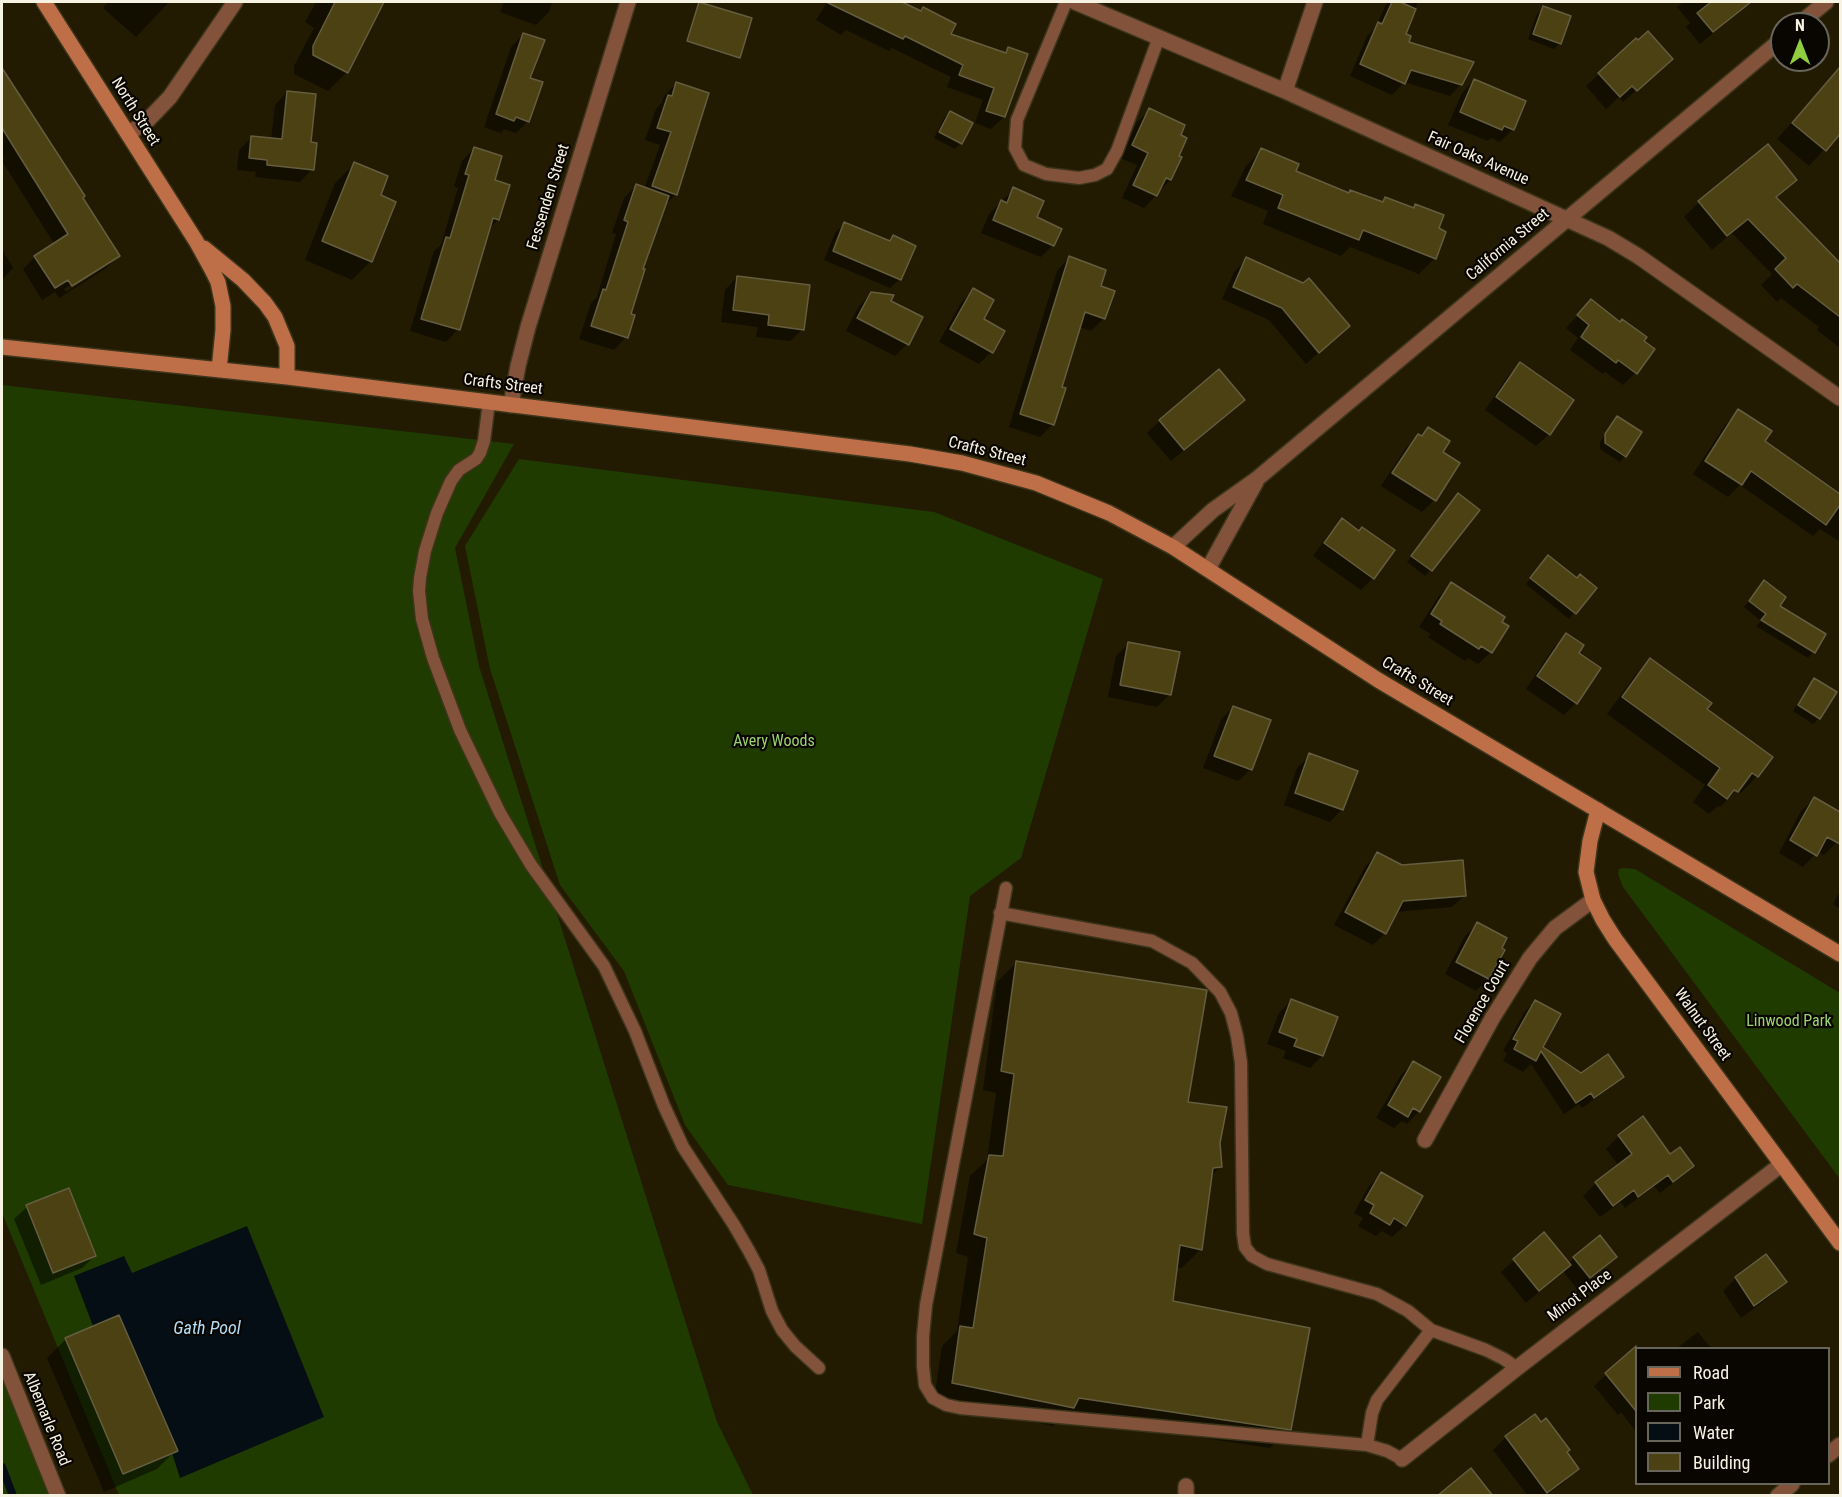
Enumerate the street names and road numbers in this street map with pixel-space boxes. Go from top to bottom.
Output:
street label: North Street [107,74,163,150]
street label: Fair Oaks Avenue [1424,128,1532,190]
street label: Fessenden Street [524,142,574,252]
street label: California Street [1463,205,1553,285]
street label: Crafts Street [462,371,544,399]
street label: Crafts Street [946,433,1028,471]
street label: Crafts Street [1378,653,1456,711]
street label: Florence Court [1451,957,1515,1047]
street label: Walnut Street [1669,985,1735,1065]
street label: Minot Place [1544,1266,1616,1326]
street label: Albemarle Road [18,1369,74,1469]

